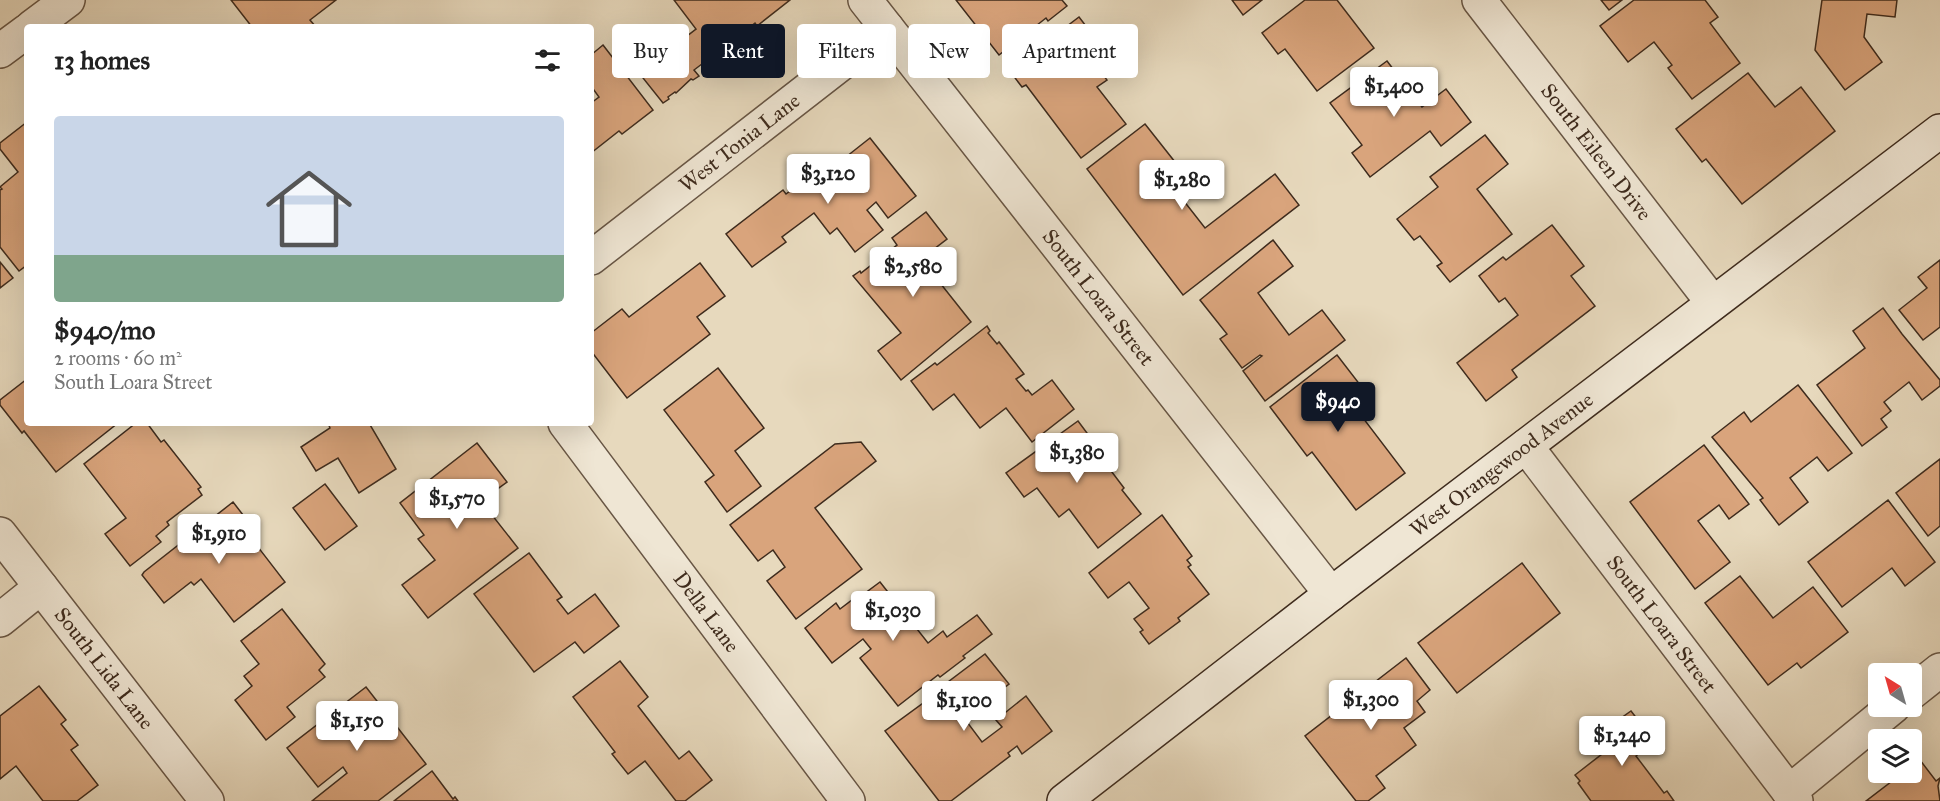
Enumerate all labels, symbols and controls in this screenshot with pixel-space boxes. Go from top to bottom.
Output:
chip: Buy [612,24,689,78]
chip: Rent [701,24,785,78]
chip: Filters [797,24,896,78]
chip: New [908,24,990,78]
chip: Apartment [1002,24,1138,78]
text: 13 homes [54,44,150,76]
icon: filters [531,44,564,77]
pin: $1,400 [1345,67,1443,118]
text: $1,400 [1364,74,1424,98]
street label: South Eileen Drive [1535,78,1658,226]
street label: West Tonia Lane [674,87,805,198]
pin: $3,120 [779,154,877,205]
icon: home [255,155,363,263]
pin: $1,280 [1133,160,1231,211]
text: $3,120 [801,161,855,185]
text: $1,280 [1153,167,1211,191]
street label: South Loara Street [1037,224,1160,371]
pin: $2,580 [864,247,962,298]
text: $2,580 [884,254,942,278]
text: $940/mo [54,314,155,346]
text: 2 rooms · 60 m² [54,346,182,370]
text: South Loara Street [54,370,212,394]
pin: $940 [1302,382,1374,433]
street label: West Orangewood Avenue [1405,386,1598,542]
text: $940 [1315,389,1361,413]
pin: $1,380 [1028,433,1126,484]
text: $1,380 [1049,440,1105,464]
pin: $1,570 [408,479,506,530]
text: $1,570 [429,486,485,510]
pin: $1,910 [170,514,268,565]
text: $1,910 [192,521,247,545]
street label: South Loara Street [1601,550,1723,699]
street label: Della Lane [668,566,745,658]
pin: $1,030 [844,591,942,642]
text: $1,030 [865,598,921,622]
street label: South Lida Lane [49,602,160,735]
north arrow [1868,663,1922,717]
map controls [1868,663,1922,783]
pin: $1,300 [1322,680,1420,731]
pin: $1,100 [915,681,1013,732]
text: $1,300 [1343,687,1399,711]
text: $1,100 [936,688,992,712]
pin: $1,150 [308,701,406,752]
text: $1,150 [330,708,384,732]
pin: $1,240 [1573,716,1671,767]
text: $1,240 [1593,723,1651,747]
button: layers [1868,729,1922,783]

